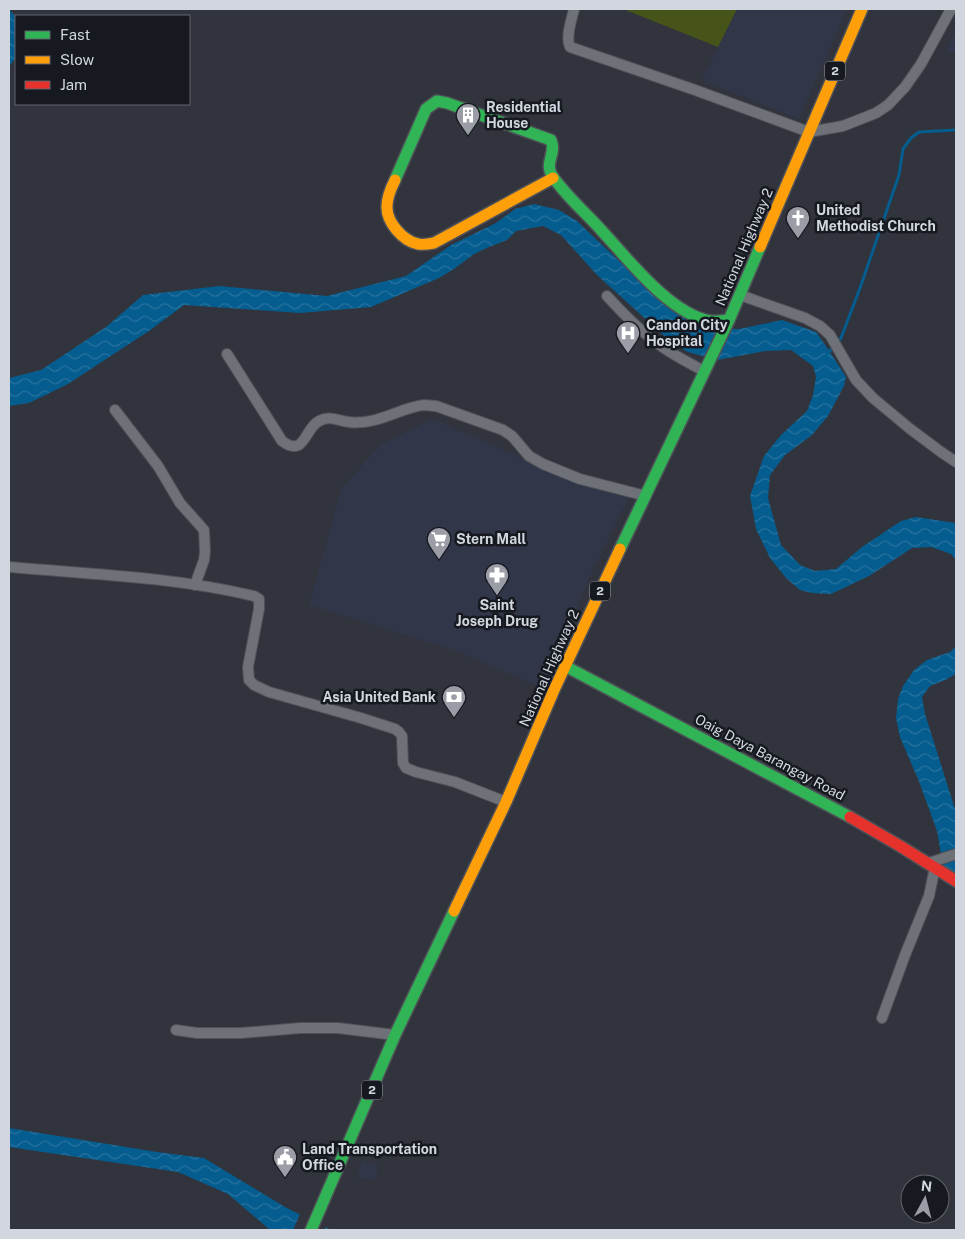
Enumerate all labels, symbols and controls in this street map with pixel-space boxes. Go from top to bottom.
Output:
legend [15,15,190,105]
text: Fast [60,26,90,43]
text: Slow [60,51,95,68]
road number: 2 [825,61,845,80]
text: Jam [60,76,87,93]
place label: Residential House [486,99,562,131]
building icon: Residential House [455,102,481,136]
street label: National Highway 2 [712,186,776,308]
place label: United Methodist Church [816,202,936,234]
church icon: United Methodist Church [785,205,811,239]
place label: Candon City Hospital [646,317,728,349]
hospital icon: Candon City Hospital [615,320,641,354]
supermarket icon: Stern Mall [426,526,452,560]
place label: Stern Mall [456,531,527,547]
pharmacy icon: Saint Joseph Drug [484,562,510,596]
road number: 2 [590,582,610,600]
place label: Saint Joseph Drug [456,597,538,629]
street label: National Highway 2 [516,607,582,729]
bank icon: Asia United Bank [441,684,467,718]
place label: Asia United Bank [322,689,436,705]
street label: Oaig Daya Barangay Road [692,711,848,803]
road number: 2 [362,1080,382,1100]
place label: Land Transportation Office [302,1141,437,1173]
public building icon: Land Transportation Office [272,1144,298,1178]
north arrow [900,1174,950,1224]
text: N [920,1177,933,1195]

